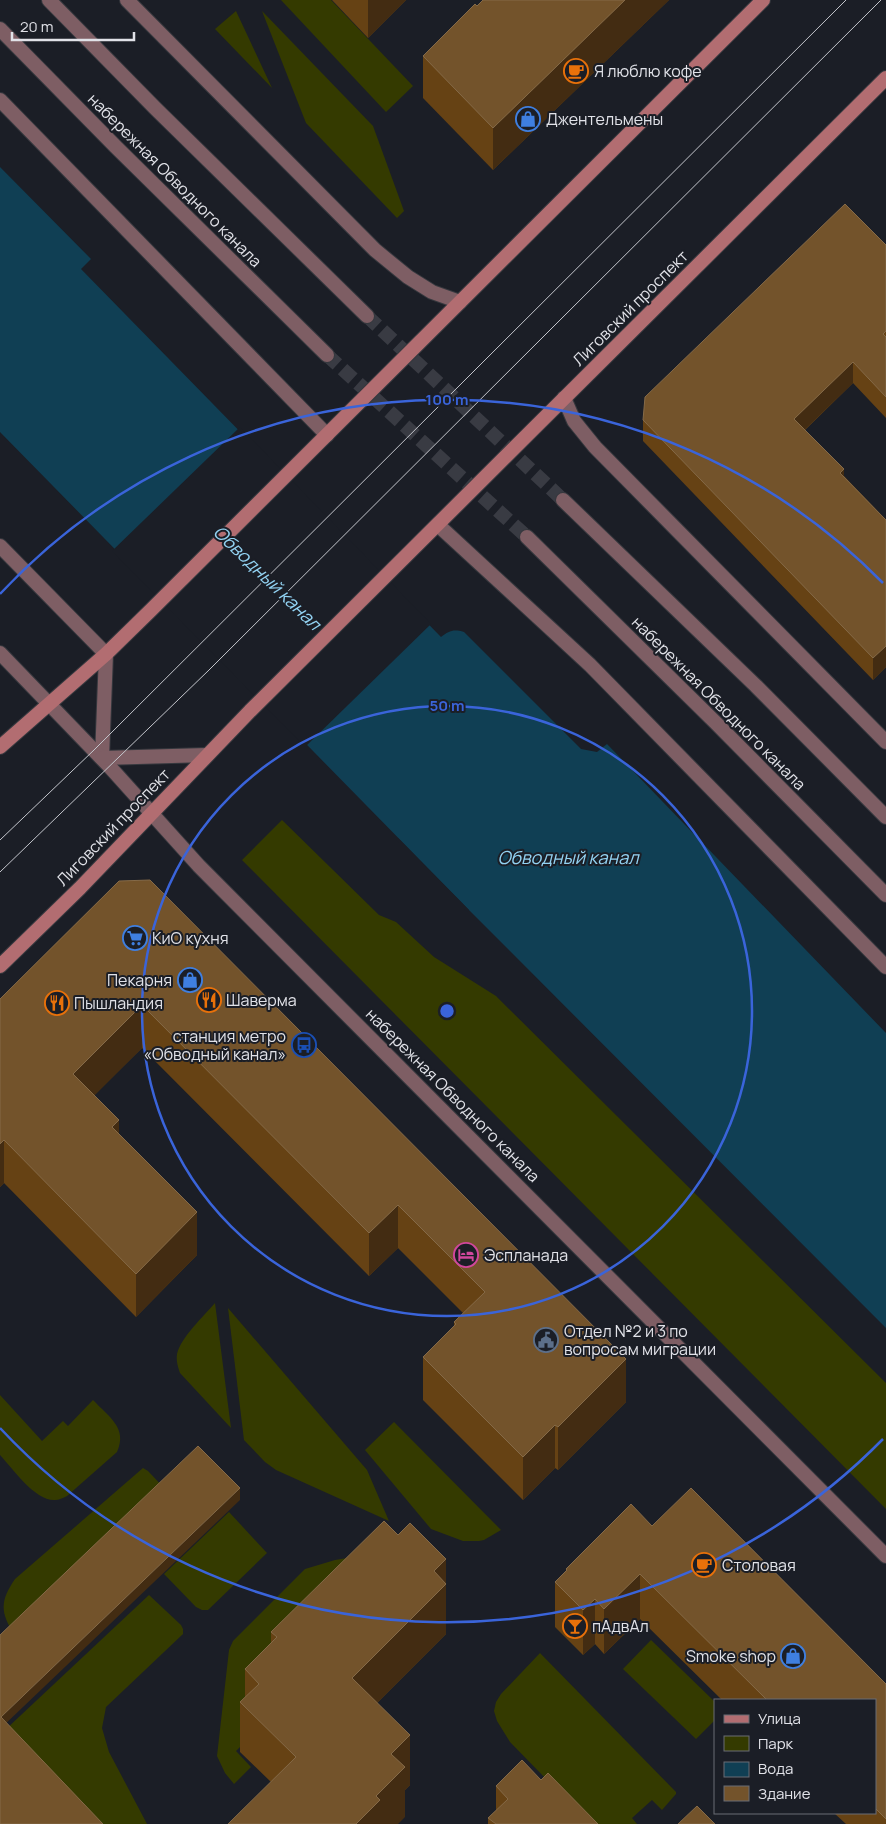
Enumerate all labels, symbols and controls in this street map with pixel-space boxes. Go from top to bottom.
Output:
scale bar [12,10,135,42]
text: 20 m [20,16,53,37]
cafe icon: Я люблю кофе [563,58,589,84]
place label: Я люблю кофе [594,60,702,82]
street label: набережная Обводного канала [83,88,267,272]
shop icon: Джентельмены [515,106,541,132]
place label: Джентельмены [546,108,663,130]
street label: Лиговский проспект [567,245,693,371]
text: 100 m [426,389,468,410]
water label: Обводный канал [209,520,328,636]
street label: набережная Обводного канала [627,611,811,795]
text: 50 m [429,695,465,716]
street label: Лиговский проспект [51,764,175,890]
water label: Обводный канал [497,845,640,869]
supermarket icon: КиО кухня [122,925,148,951]
place label: КиО кухня [152,927,228,949]
shop icon: Пекарня [177,967,203,993]
place label: Пекарня [107,969,172,991]
restaurant icon: Шаверма [196,987,222,1013]
place label: Шаверма [226,989,297,1011]
restaurant icon: Пышландия [44,990,70,1016]
place label: Пышландия [74,992,163,1014]
centre of rings [438,1002,456,1020]
street label: набережная Обводного канала [361,1003,545,1187]
place label: станция метро «Обводный канал» [143,1025,286,1065]
bus stop icon: станция метро «Обводный канал» [291,1032,317,1058]
hotel icon: Эспланада [453,1242,479,1268]
place label: Эспланада [484,1244,568,1266]
place label: Отдел №2 и 3 по вопросам миграции [564,1320,716,1360]
public building icon: Отдел №2 и 3 по вопросам миграции [533,1327,559,1353]
cafe icon: Столовая [691,1552,717,1578]
place label: Столовая [722,1554,796,1576]
bar icon: пАдвАл [562,1613,588,1639]
place label: пАдвАл [592,1615,649,1637]
shop icon: Smoke shop [780,1643,806,1669]
place label: Smoke shop [686,1645,776,1667]
legend [714,1699,876,1814]
text: Улица [758,1708,801,1729]
text: Парк [758,1733,794,1754]
text: Вода [758,1758,793,1779]
text: Здание [758,1783,811,1804]

